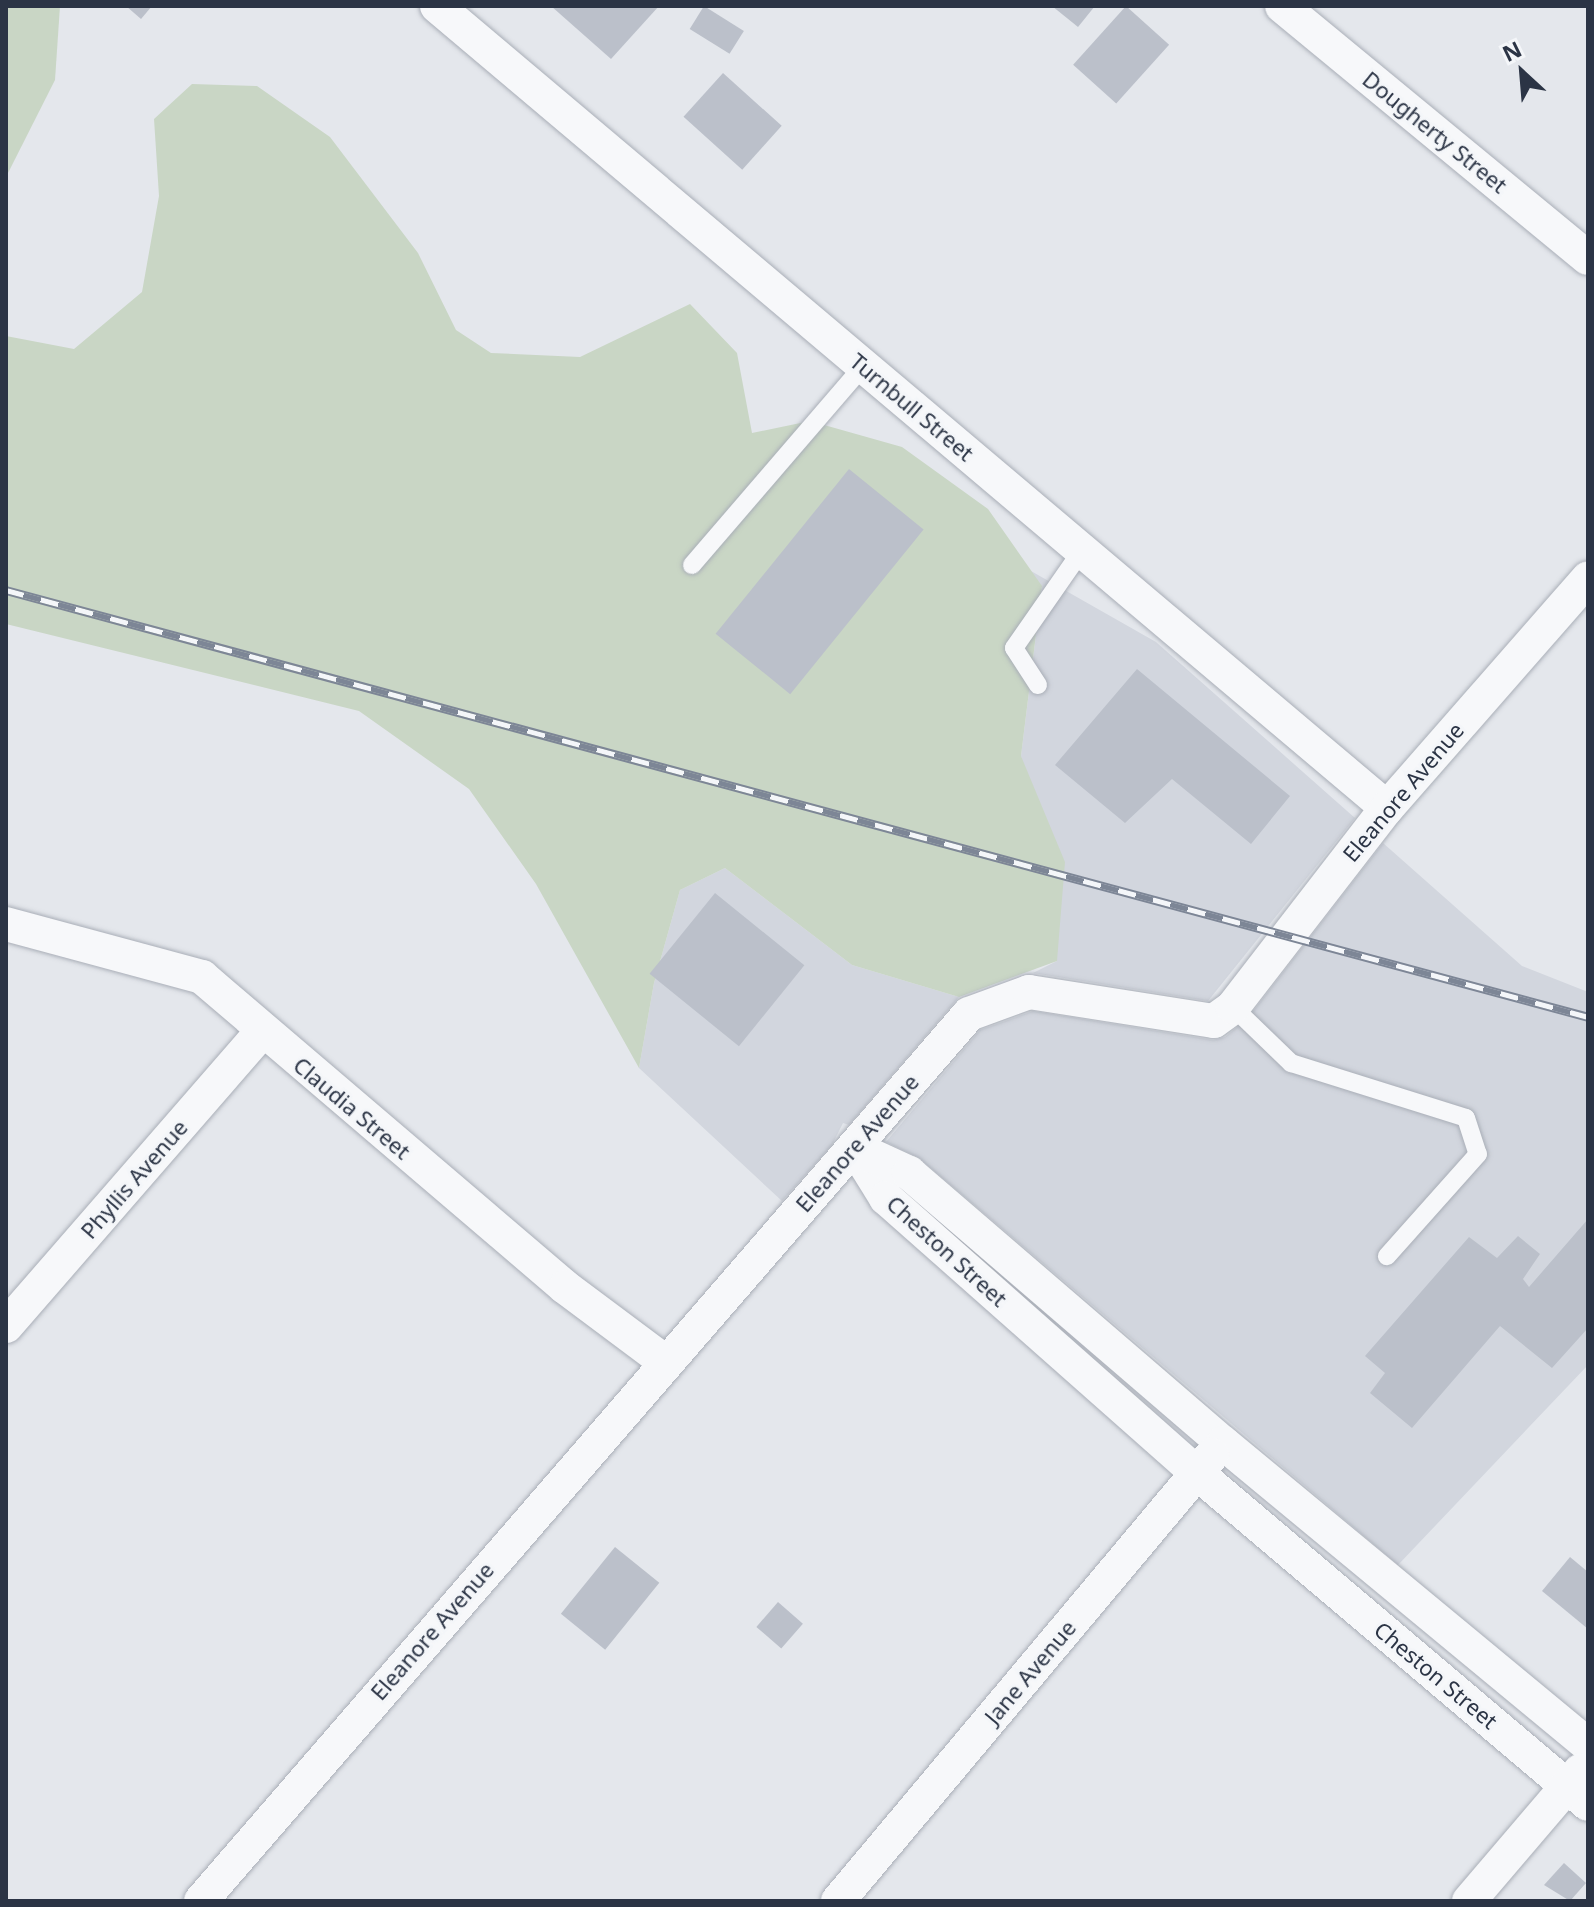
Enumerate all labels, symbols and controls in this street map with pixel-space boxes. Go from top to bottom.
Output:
north arrow [1482,32,1562,112]
text: N [1497,33,1526,68]
street label: Dougherty Street [1358,66,1512,198]
street label: Turnbull Street [845,348,979,466]
street label: Eleanore Avenue [1337,717,1469,867]
street label: Claudia Street [288,1052,416,1164]
street label: Eleanore Avenue [790,1069,924,1217]
street label: Phyllis Avenue [75,1114,193,1244]
street label: Cheston Street [882,1190,1012,1312]
street label: Eleanore Avenue [365,1557,499,1705]
street label: Jane Avenue [979,1615,1081,1729]
street label: Cheston Street [1369,1616,1503,1734]

